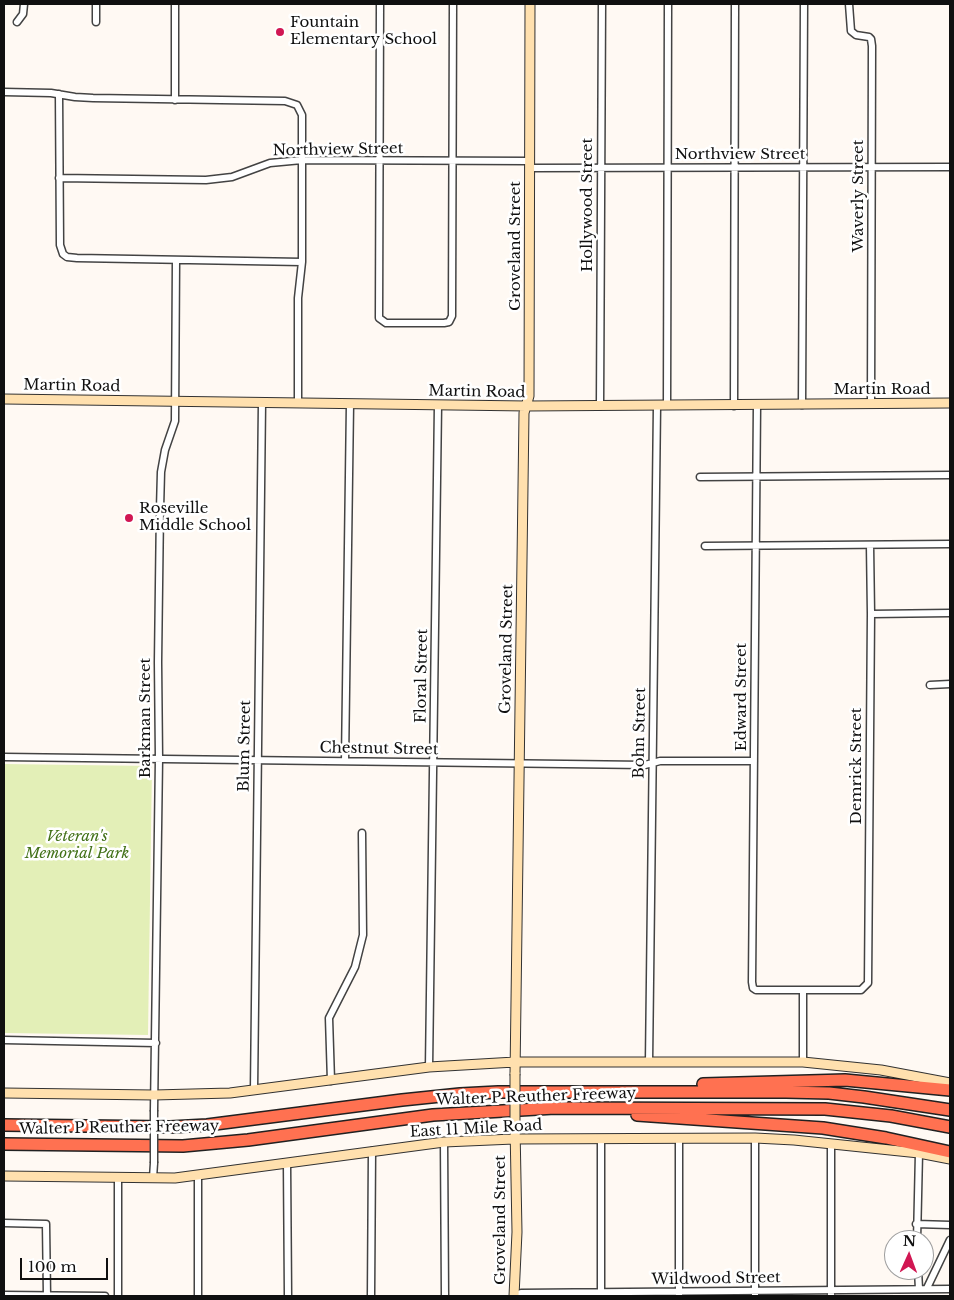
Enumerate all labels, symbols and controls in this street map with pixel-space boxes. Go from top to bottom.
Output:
place label: Fountain Elementary School [290,14,437,49]
marker: Fountain Elementary School [274,26,286,38]
street label: Hollywood Street [579,138,597,272]
street label: Northview Street [273,140,403,160]
street label: Waverly Street [850,140,868,252]
street label: Northview Street [675,146,805,164]
street label: Groveland Street [507,181,525,311]
street label: Martin Road [23,376,121,396]
street label: Martin Road [833,381,931,399]
street label: Martin Road [428,382,526,402]
place label: Roseville Middle School [139,500,251,535]
marker: Roseville Middle School [123,512,135,524]
street label: Groveland Street [497,584,517,714]
street label: Floral Street [412,629,432,723]
street label: Edward Street [733,643,751,751]
street label: Barkman Street [137,658,155,778]
street label: Bohn Street [630,687,650,779]
street label: Blum Street [235,700,255,792]
street label: Demrick Street [848,708,866,824]
street label: Chestnut Street [319,739,439,759]
park label: Veteran's Memorial Park [25,828,129,863]
street label: Walter P Reuther Freeway [436,1085,636,1109]
street label: Walter P Reuther Freeway [19,1117,219,1139]
street label: East 11 Mile Road [409,1117,543,1141]
street label: Groveland Street [492,1155,510,1285]
north arrow [884,1230,934,1280]
text: N [903,1232,916,1250]
scale bar [22,1248,110,1280]
text: 100 m [28,1257,77,1276]
street label: Wildwood Street [651,1269,781,1289]

